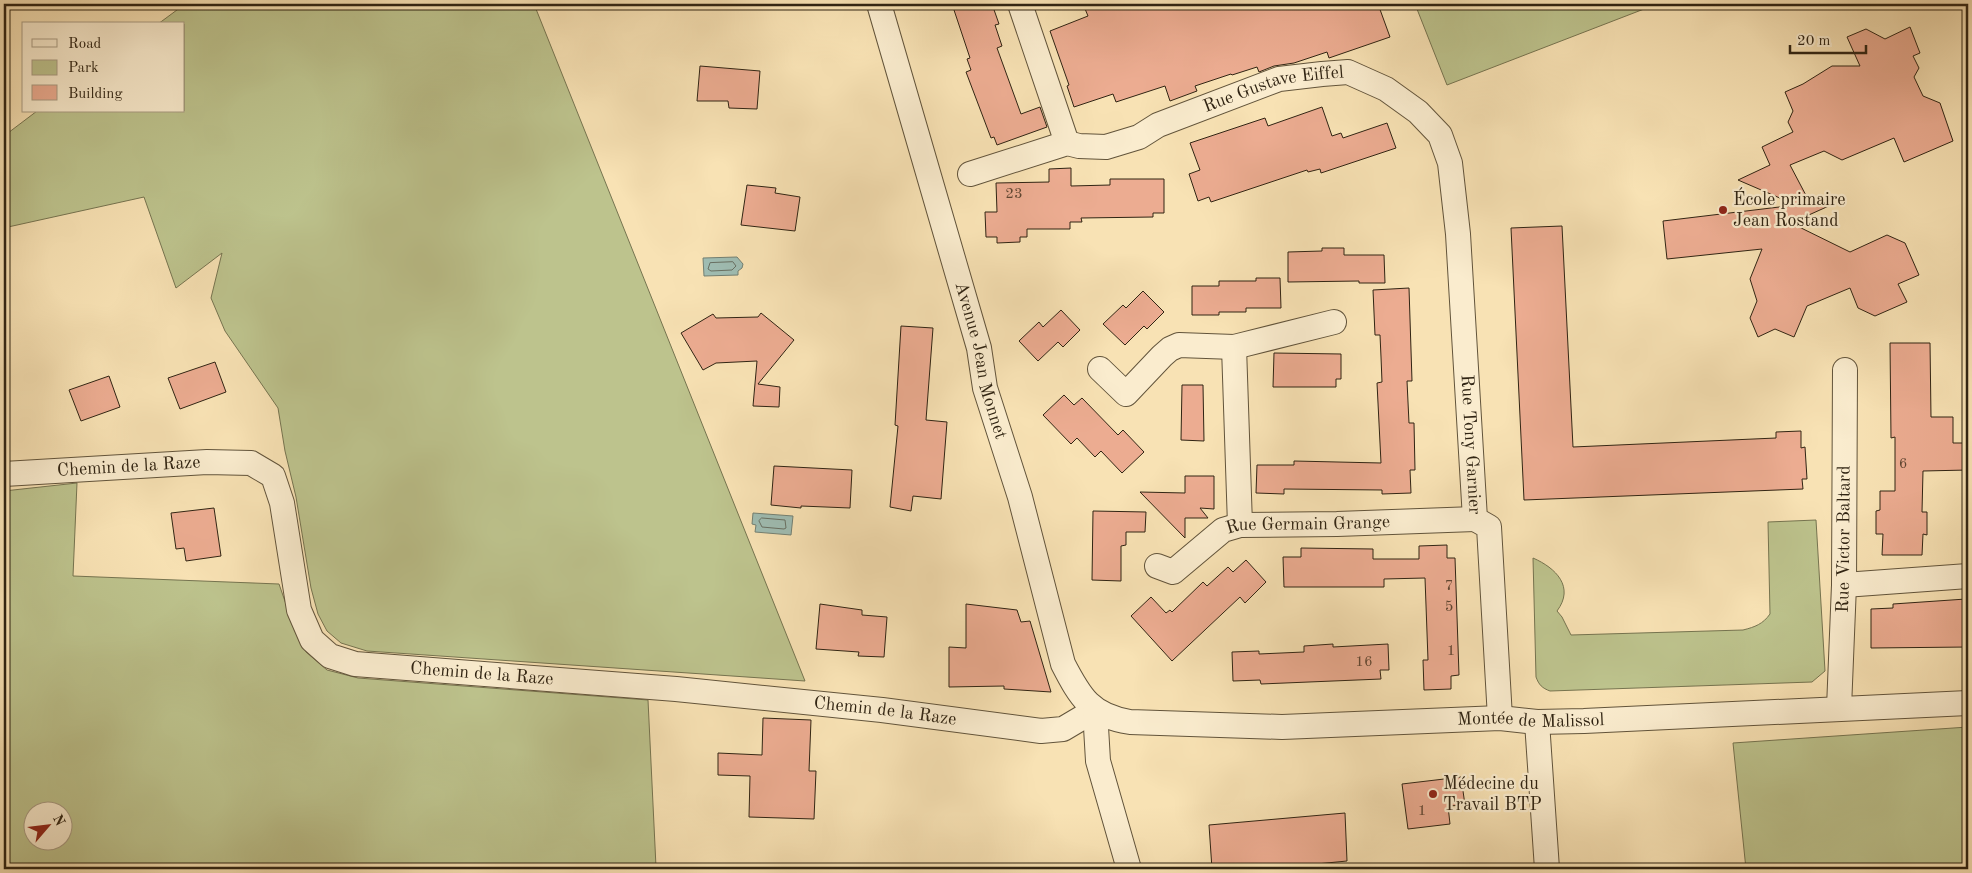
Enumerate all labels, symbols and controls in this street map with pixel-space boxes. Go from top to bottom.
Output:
legend [22,22,185,112]
scale bar [1790,22,1866,54]
text: 20 m [1797,34,1831,49]
text: Road [68,37,102,52]
text: Park [68,61,99,76]
street label: Rue Gustave Eiffel [1201,63,1344,116]
text: Building [68,87,123,102]
house number: 23 [1005,187,1023,202]
place label: École primaire Jean Rostand [1733,187,1846,230]
marker: École primaire Jean Rostand [1717,204,1729,216]
street label: Avenue Jean Monnet [951,280,1010,442]
street label: Rue Tony Garnier [1457,374,1484,516]
street label: Chemin de la Raze [57,453,201,480]
house number: 6 [1899,457,1907,472]
street label: Rue Victor Baltard [1834,465,1854,613]
street label: Rue Germain Grange [1224,513,1390,538]
house number: 7 [1445,579,1453,594]
house number: 5 [1445,600,1453,615]
house number: 1 [1447,644,1455,659]
house number: 16 [1355,655,1373,670]
street label: Chemin de la Raze [410,659,554,688]
street label: Chemin de la Raze [813,694,958,729]
street label: Montée de Malissol [1457,709,1605,731]
place label: Médecine du Travail BTP [1443,775,1542,814]
marker: Médecine du Travail BTP [1427,788,1439,800]
north arrow [22,800,72,850]
house number: 1 [1418,804,1426,819]
text: N [50,812,67,829]

